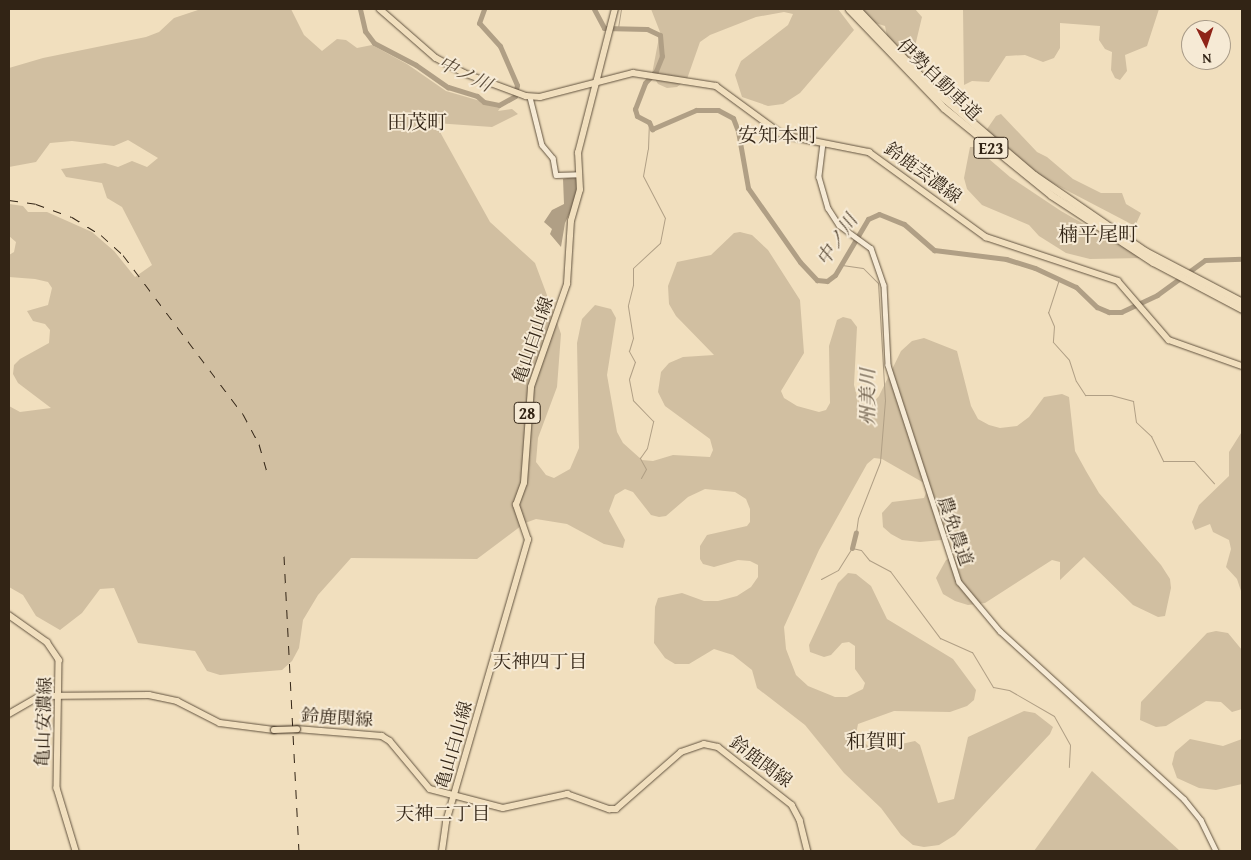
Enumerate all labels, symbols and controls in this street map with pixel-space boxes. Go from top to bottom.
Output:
north arrow [1181,20,1231,70]
street label: 伊勢自動車道 [893,35,985,125]
text: N [1202,49,1212,69]
water label: 中ノ川 [434,51,496,97]
district label: 田茂町 [387,109,447,133]
district label: 安知本町 [738,122,818,146]
road number: E23 [972,134,1010,162]
street label: 鈴鹿芸濃線 [880,138,966,208]
water label: 中ノ川 [812,210,862,270]
district label: 楠平尾町 [1058,221,1138,245]
street label: 亀山白山線 [508,294,558,386]
water label: 州美川 [857,369,879,425]
road number: 28 [513,399,541,426]
street label: 農免農道 [933,493,977,569]
district label: 天神四丁目 [493,651,587,673]
street label: 亀山安濃線 [32,677,56,767]
street label: 亀山白山線 [431,699,477,791]
street label: 鈴鹿関線 [300,705,374,731]
district label: 和賀町 [846,728,906,752]
street label: 鈴鹿関線 [726,732,796,792]
district label: 天神二丁目 [396,803,490,825]

